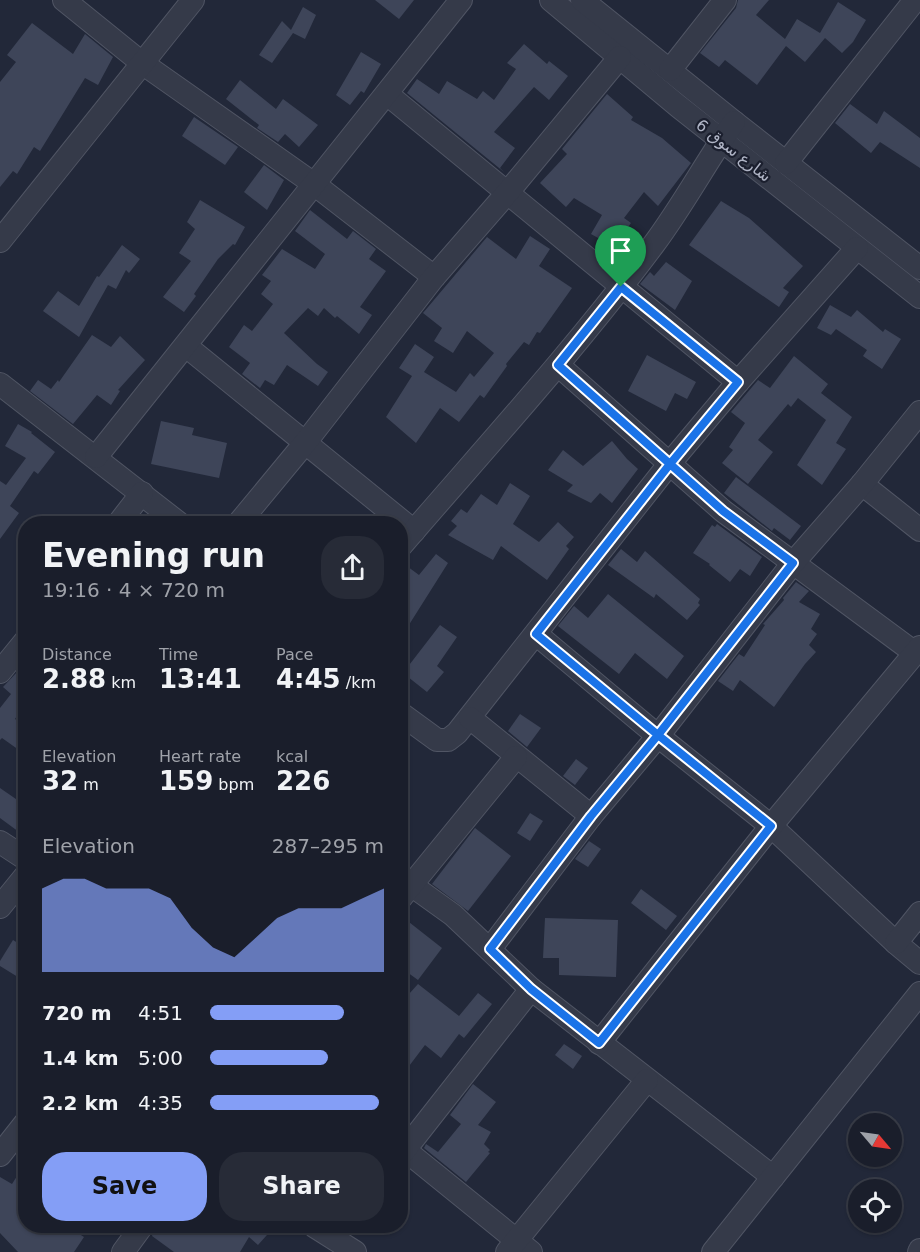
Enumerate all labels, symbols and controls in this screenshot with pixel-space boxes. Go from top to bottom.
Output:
street label: شارع سوق 6 [692,115,775,186]
pin [595,225,646,287]
icon: arrive [604,234,637,267]
text: Evening run [42,536,265,575]
button: share [321,536,384,599]
text: 19:16 · 4 × 720 m [42,578,225,602]
text: Distance [42,645,112,664]
text: Time [159,645,198,664]
text: Pace [276,645,313,664]
text: 2.88 [42,664,106,694]
text: 13:41 [159,664,242,694]
text: 4:45 [276,664,341,694]
text: km [106,673,136,692]
text: /km [341,673,376,692]
text: Elevation [42,747,116,766]
text: Heart rate [159,747,241,766]
text: kcal [276,747,308,766]
text: 32 [42,766,78,796]
text: 159 [159,766,213,796]
text: 226 [276,766,330,796]
text: m [78,775,99,794]
text: bpm [213,775,254,794]
text: Elevation [42,834,135,858]
text: 287–295 m [272,834,384,858]
text: 720 m [42,1001,112,1025]
text: 4:51 [138,1001,183,1025]
text: 1.4 km [42,1046,119,1070]
text: 5:00 [138,1046,183,1070]
text: 2.2 km [42,1091,119,1115]
text: 4:35 [138,1091,183,1115]
north arrow [848,1113,902,1167]
map controls [848,1113,902,1233]
button: Save [42,1152,207,1221]
button: Share [219,1152,384,1221]
button: locate [848,1179,902,1233]

